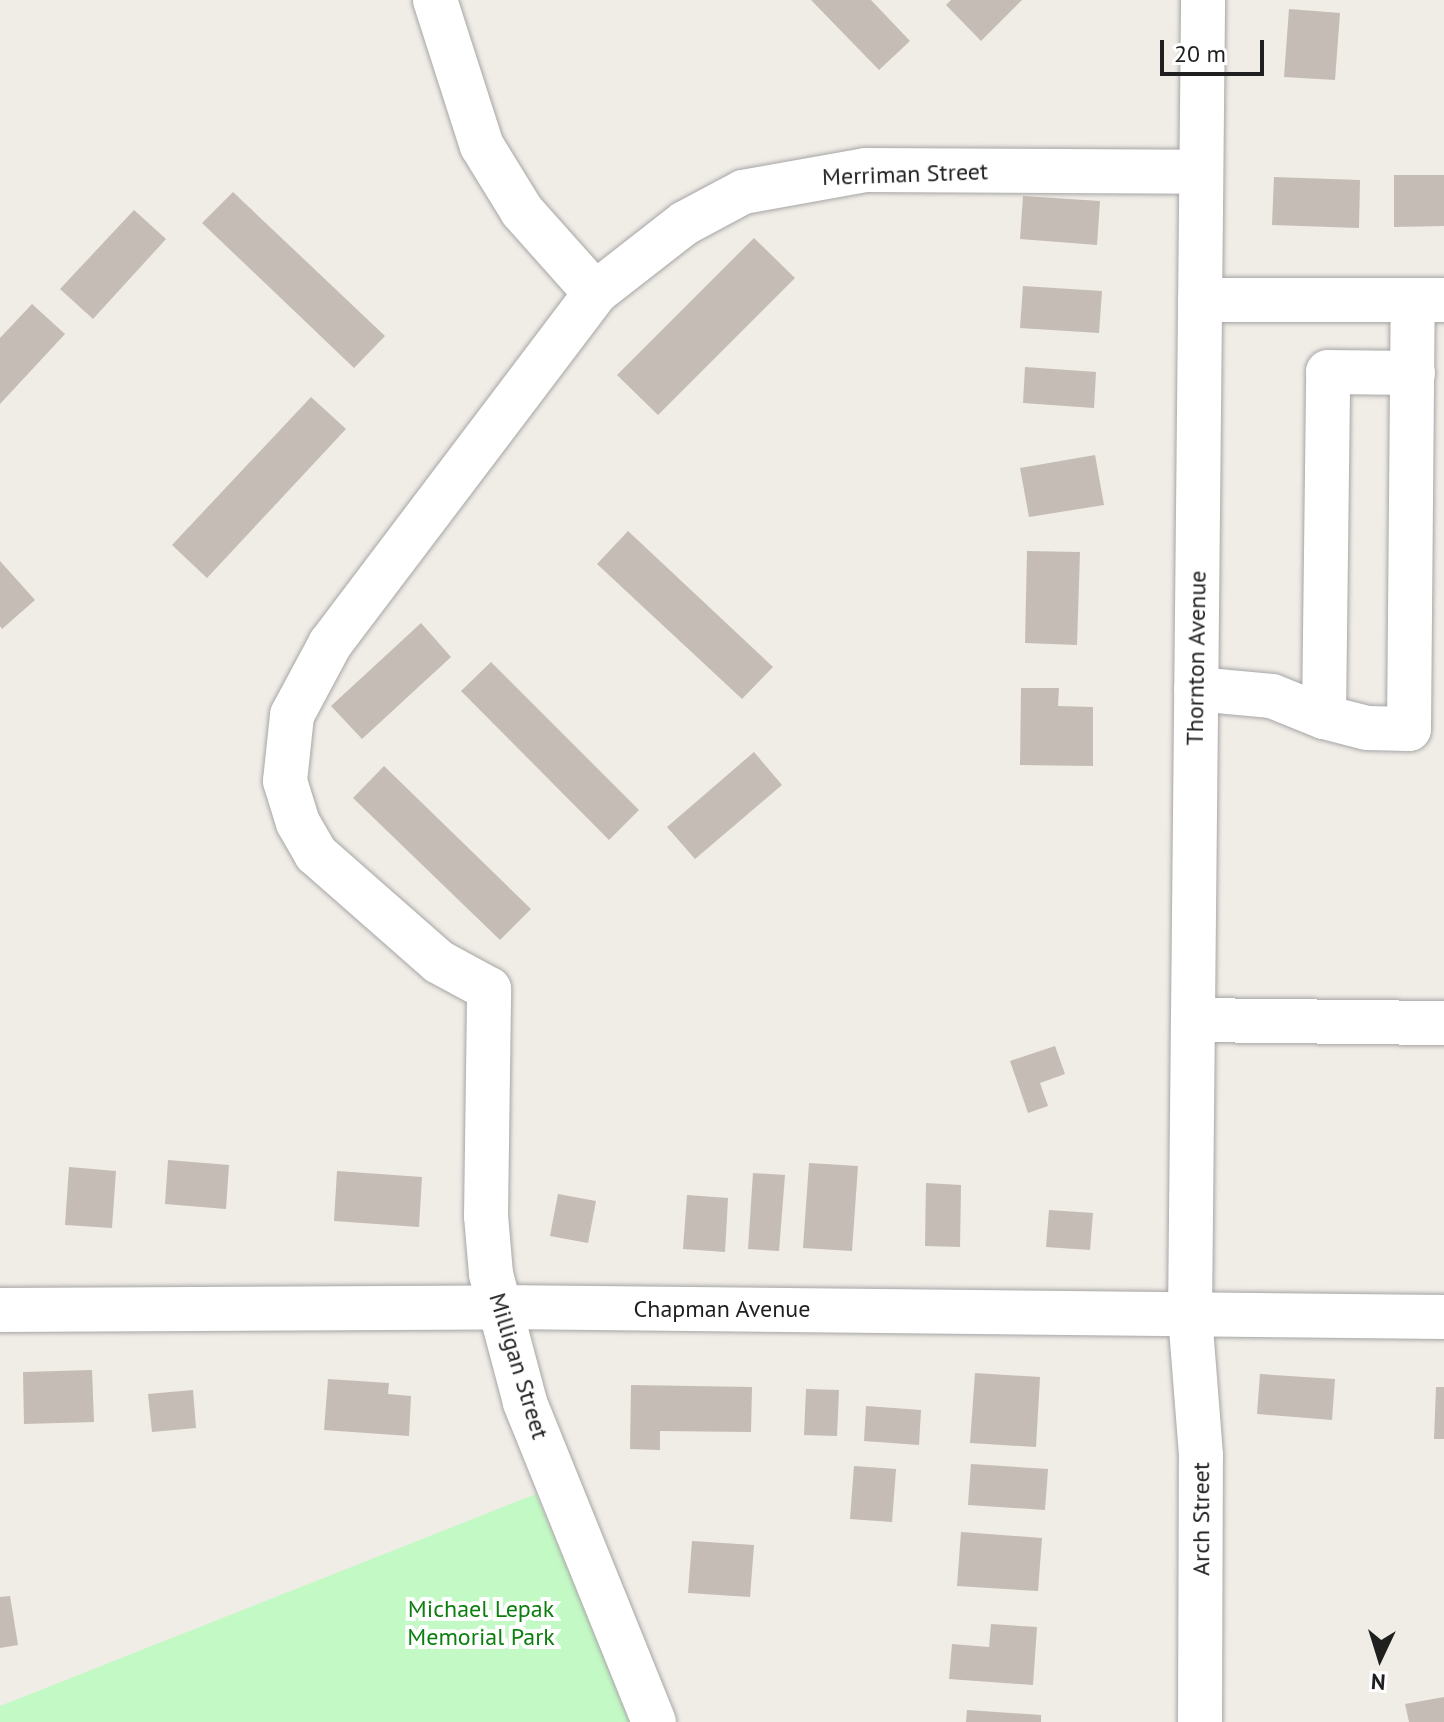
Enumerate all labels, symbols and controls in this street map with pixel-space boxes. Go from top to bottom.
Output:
scale bar [1164,24,1268,74]
text: 20 m [1174,38,1226,69]
street label: Merriman Street [821,157,989,191]
street label: Thornton Avenue [1180,570,1212,746]
street label: Milligan Street [483,1289,555,1443]
street label: Chapman Avenue [633,1295,811,1323]
street label: Arch Street [1187,1462,1215,1576]
park label: Michael Lepak Memorial Park [407,1595,555,1651]
north arrow [1340,1618,1420,1698]
text: N [1370,1667,1387,1696]

